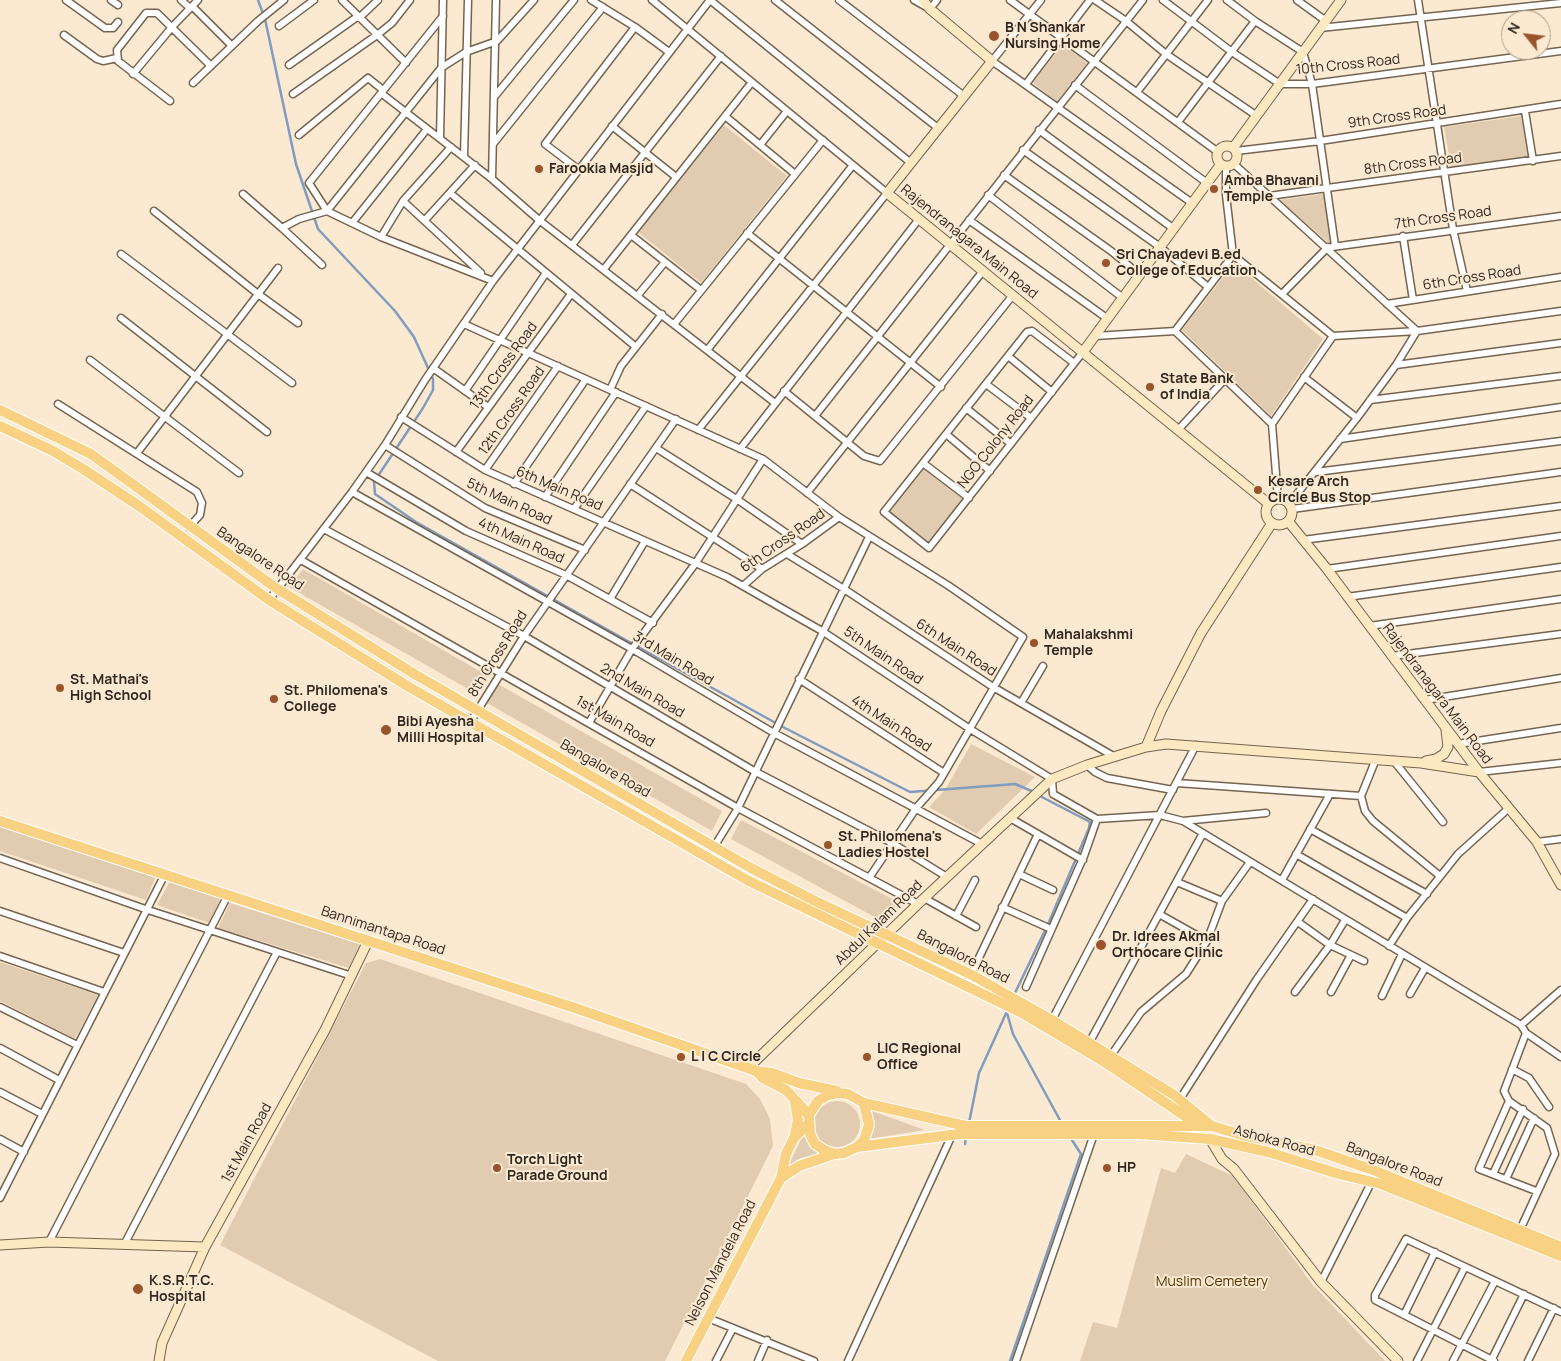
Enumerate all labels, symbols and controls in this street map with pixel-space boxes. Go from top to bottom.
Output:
north arrow [1501,10,1551,60]
text: N [1503,19,1524,37]
place label: B N Shankar Nursing Home [1005,20,1100,52]
marker: B N Shankar Nursing Home [987,29,1001,43]
street label: 10th Cross Road [1295,51,1401,79]
street label: 9th Cross Road [1347,102,1447,132]
street label: 8th Cross Road [1363,150,1463,178]
place label: Farookia Masjid [549,161,653,177]
marker: Farookia Masjid [533,163,545,175]
place label: Amba Bhavani Temple [1224,173,1319,206]
street label: Rajendranagara Main Road [897,181,1041,303]
marker: Amba Bhavani Temple [1208,183,1220,195]
street label: 7th Cross Road [1394,203,1492,233]
place label: Sri Chayadevi B.ed College of Education [1116,247,1257,280]
marker: Sri Chayadevi B.ed College of Education [1100,257,1112,269]
street label: 6th Cross Road [1422,262,1522,294]
street label: 13th Cross Road [467,319,541,413]
street label: 12th Cross Road [475,364,549,458]
place label: State Bank of India [1160,371,1233,404]
marker: State Bank of India [1144,381,1156,393]
street label: NGO Colony Road [954,392,1038,492]
street label: 6th Main Road [513,463,605,515]
place label: Kesare Arch Circle Bus Stop [1268,474,1371,507]
street label: 5th Main Road [464,475,554,529]
marker: Kesare Arch Circle Bus Stop [1252,484,1264,496]
street label: 6th Cross Road [738,506,828,576]
street label: 4th Main Road [476,515,566,567]
street label: Bangalore Road [213,524,307,594]
street label: 8th Cross Road [465,608,531,700]
street label: 6th Main Road [913,616,999,680]
street label: Rajendranagara Main Road [1379,620,1495,768]
street label: 5th Main Road [840,623,926,689]
place label: Mahalakshmi Temple [1044,627,1133,660]
street label: 3rd Main Road [630,628,716,690]
marker: Mahalakshmi Temple [1028,637,1040,649]
street label: 2nd Main Road [597,660,687,722]
place label: St. Mathai's High School [70,672,151,704]
marker: St. Mathai's High School [54,682,66,694]
place label: St. Philomena's College [284,683,388,716]
street label: 4th Main Road [848,692,934,756]
marker: St. Philomena's College [268,693,280,705]
street label: 1st Main Road [573,693,657,751]
place label: Bibi Ayesha Milli Hospital [397,714,484,746]
marker: Bibi Ayesha Milli Hospital [379,723,393,737]
street label: Bangalore Road [557,736,653,802]
place label: St. Philomena's Ladies Hostel [838,829,942,862]
marker: St. Philomena's Ladies Hostel [822,839,834,851]
street label: Abdul Kalam Road [832,877,926,969]
street label: Bannimantapa Road [319,903,447,959]
street label: Bangalore Road [914,927,1012,987]
place label: Dr. Idrees Akmal Orthocare Clinic [1112,929,1223,962]
marker: Dr. Idrees Akmal Orthocare Clinic [1094,938,1108,952]
place label: LIC Regional Office [877,1041,961,1074]
place label: L I C Circle [691,1049,761,1065]
marker: L I C Circle [675,1051,687,1063]
marker: LIC Regional Office [861,1051,873,1063]
street label: 1st Main Road [218,1100,276,1186]
street label: Ashoka Road [1231,1122,1317,1160]
street label: Bangalore Road [1344,1139,1444,1191]
place label: Torch Light Parade Ground [507,1152,608,1184]
place label: HP [1117,1160,1136,1176]
marker: Torch Light Parade Ground [491,1162,503,1174]
marker: HP [1101,1162,1113,1174]
street label: Nelson Mandela Road [682,1197,760,1329]
place label: K.S.R.T.C. Hospital [149,1273,214,1305]
park label: Muslim Cemetery [1156,1274,1268,1290]
marker: K.S.R.T.C. Hospital [131,1282,145,1296]

